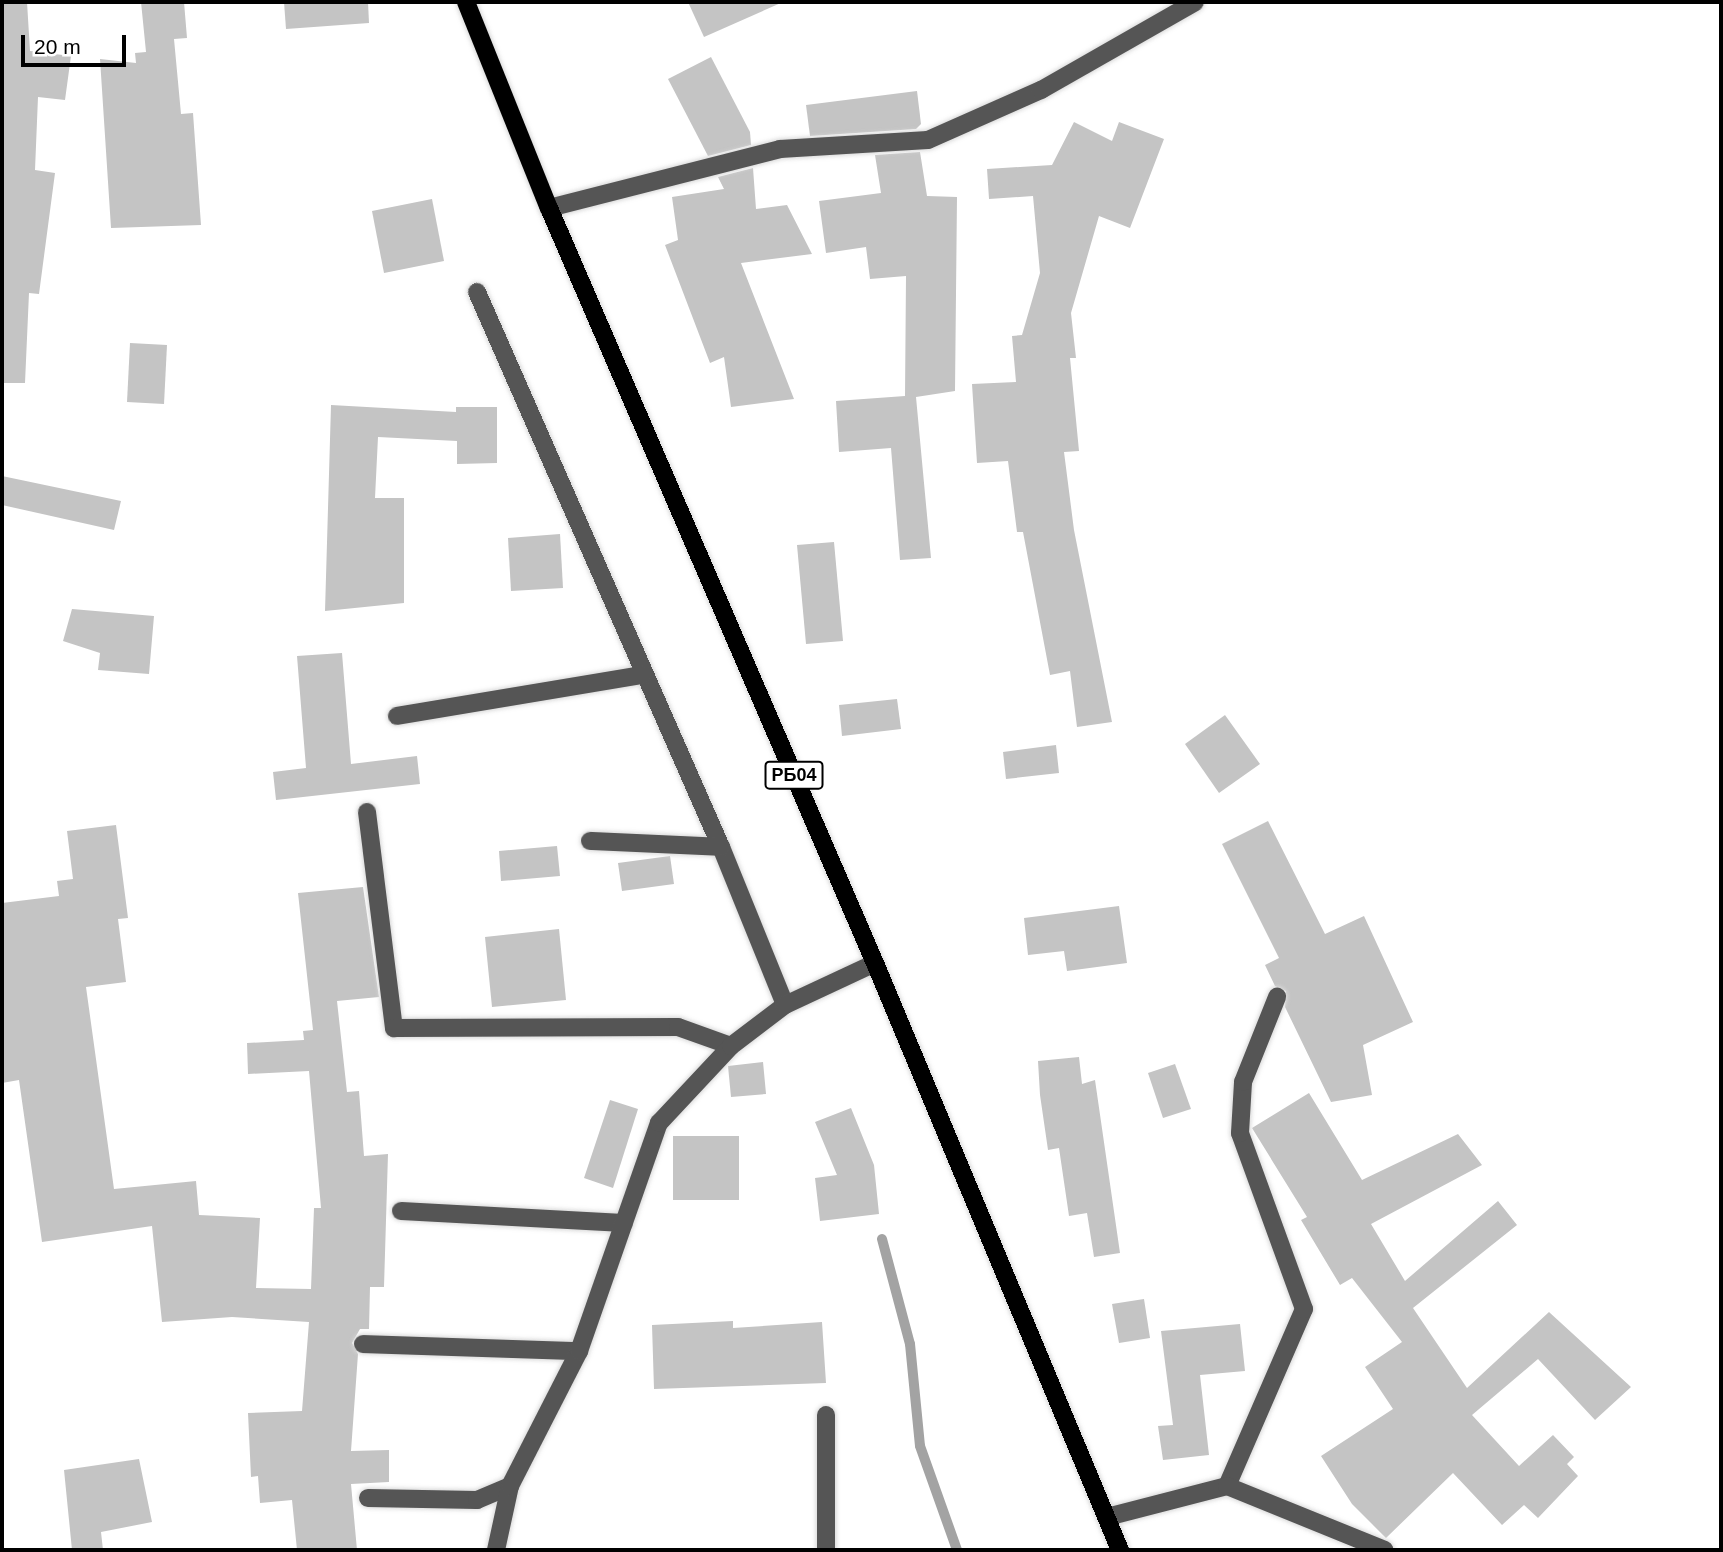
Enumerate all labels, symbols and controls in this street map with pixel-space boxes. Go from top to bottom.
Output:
scale bar [24,21,130,65]
text: 20 m [34,35,81,58]
road number: РБ04 [764,760,824,790]

